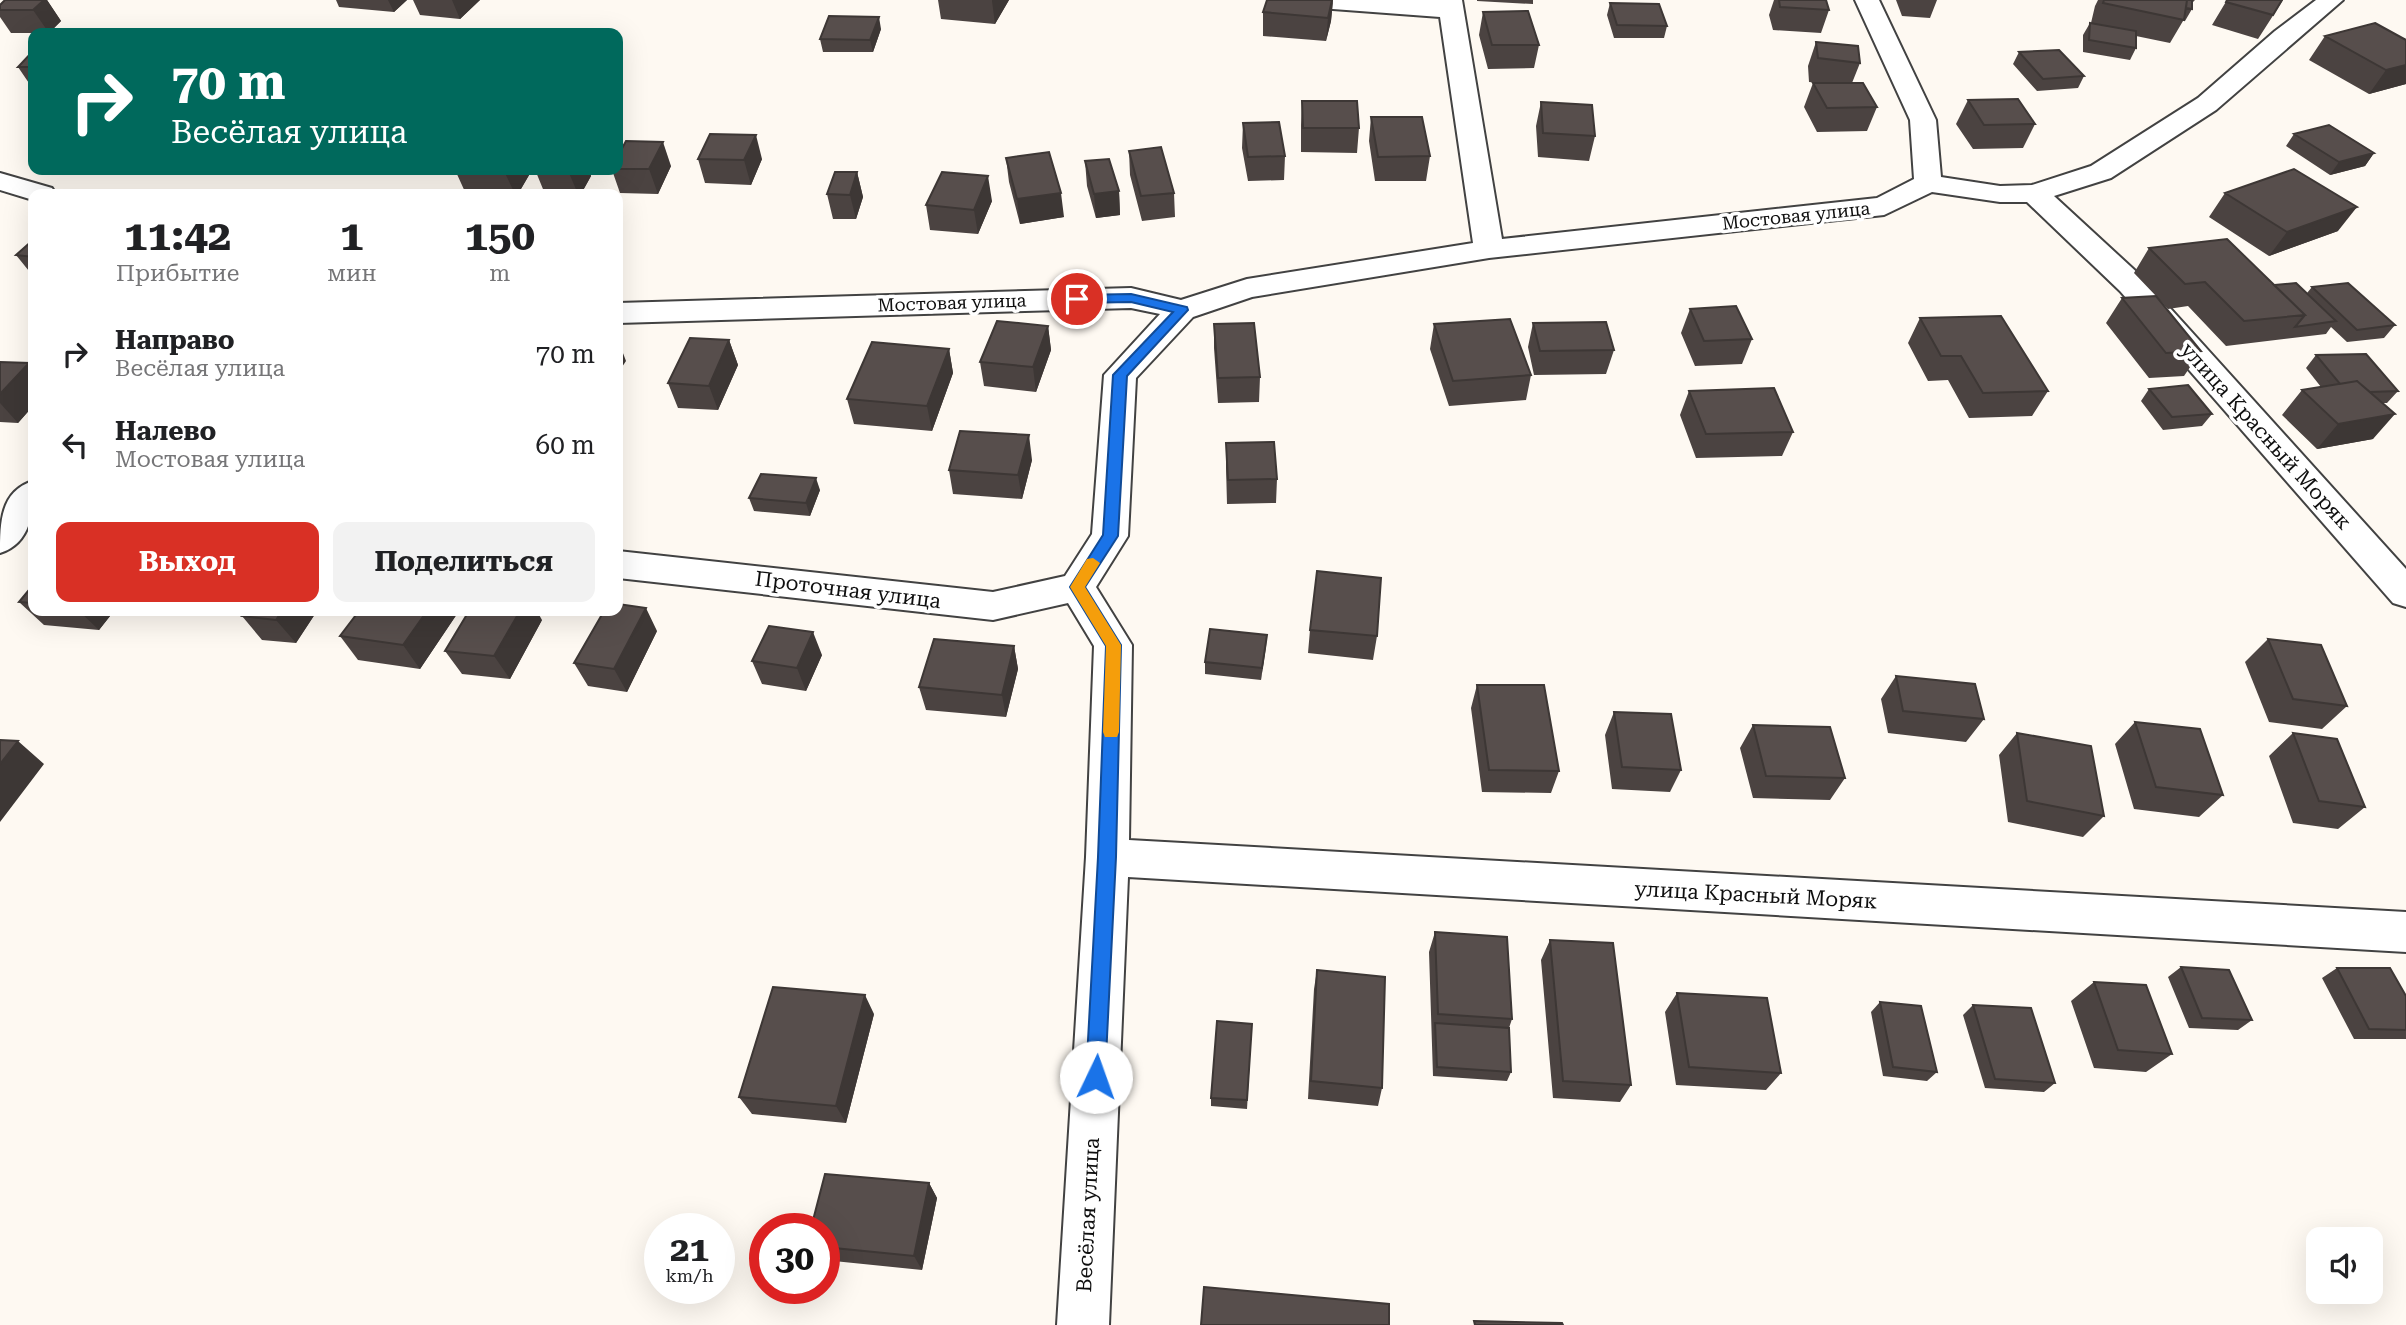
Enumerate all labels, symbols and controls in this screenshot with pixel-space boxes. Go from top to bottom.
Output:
text: 70 m [171,54,286,111]
icon: right [56,56,147,147]
text: Весёлая улица [171,113,407,151]
street label: Мостовая улица [1721,197,1871,234]
text: 11:42 [124,211,231,260]
text: 1 [340,211,364,260]
text: 150 [464,211,535,260]
text: Прибытие [116,260,239,287]
text: мин [327,260,376,287]
text: m [489,260,510,287]
pin [1047,269,1107,329]
icon: arrive [1058,280,1096,318]
street label: Мостовая улица [877,289,1027,316]
text: Направо [115,325,235,355]
icon: right [56,335,94,373]
street label: улица Красный Моряк [2176,338,2356,534]
text: 70 m [536,339,595,369]
text: Весёлая улица [115,355,285,382]
text: Налево [115,416,216,446]
icon: left [56,426,94,464]
text: 60 m [536,430,595,460]
text: Мостовая улица [115,446,305,473]
button: Выход [56,522,319,602]
button: Поделиться [333,522,595,602]
street label: Проточная улица [754,567,943,613]
street label: улица Красный Моряк [1634,877,1878,913]
position arrow [1059,1040,1133,1114]
street label: Весёлая улица [1072,1136,1104,1293]
speed limit sign: 30 [749,1213,840,1304]
map controls [2306,1227,2383,1304]
button: sound [2306,1227,2383,1304]
text: 21 [670,1229,709,1270]
text: km/h [665,1265,714,1286]

